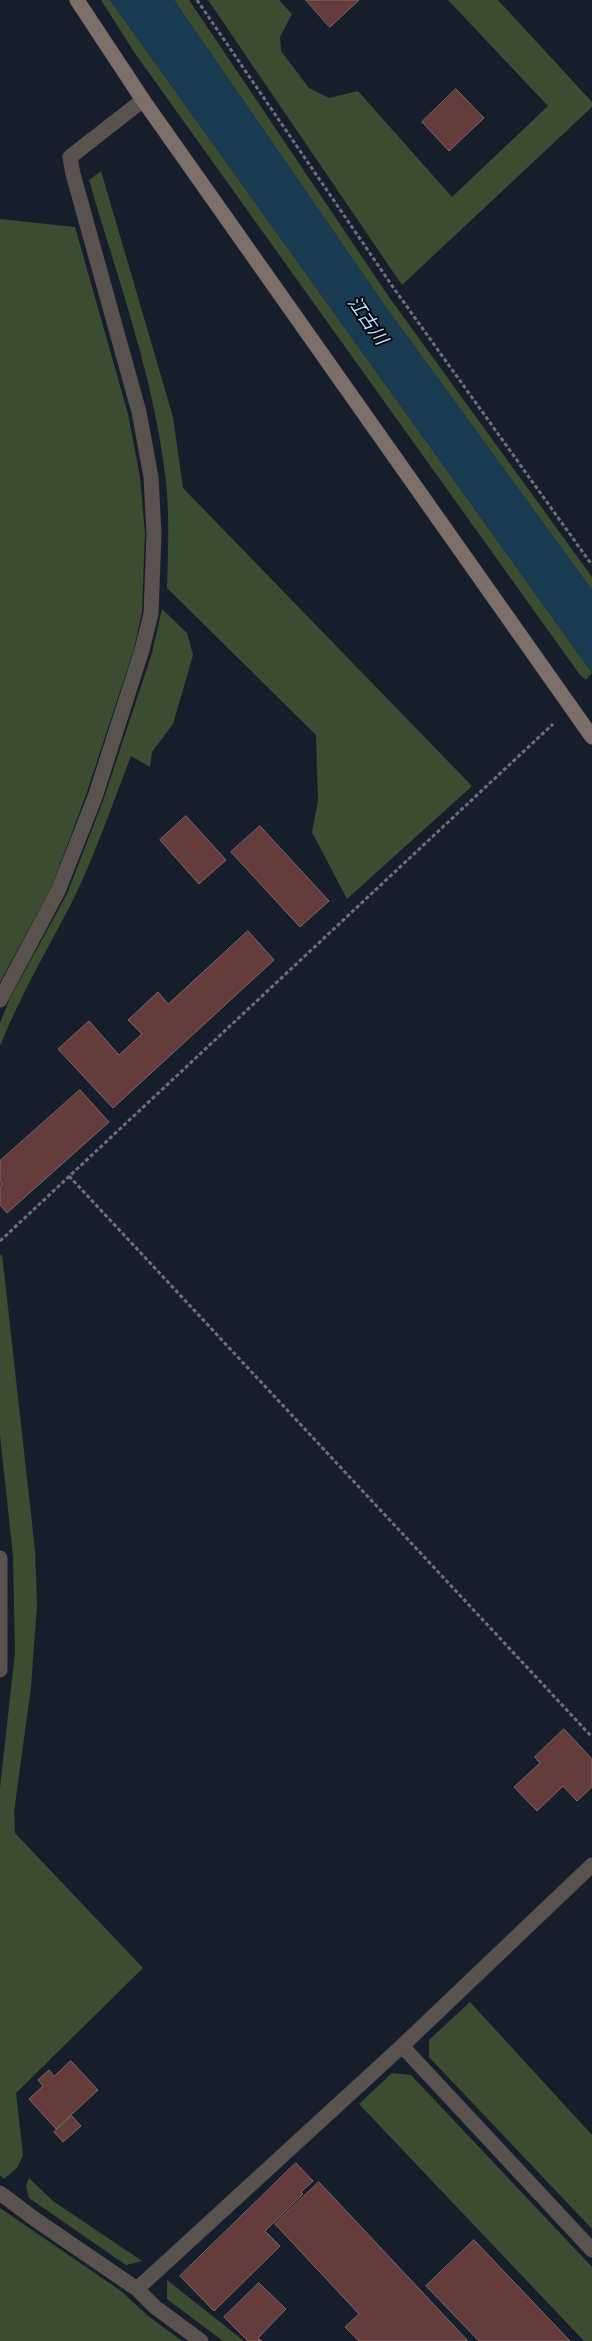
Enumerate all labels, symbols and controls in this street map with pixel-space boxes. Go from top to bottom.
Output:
water label: 江古川 [343,293,391,349]

